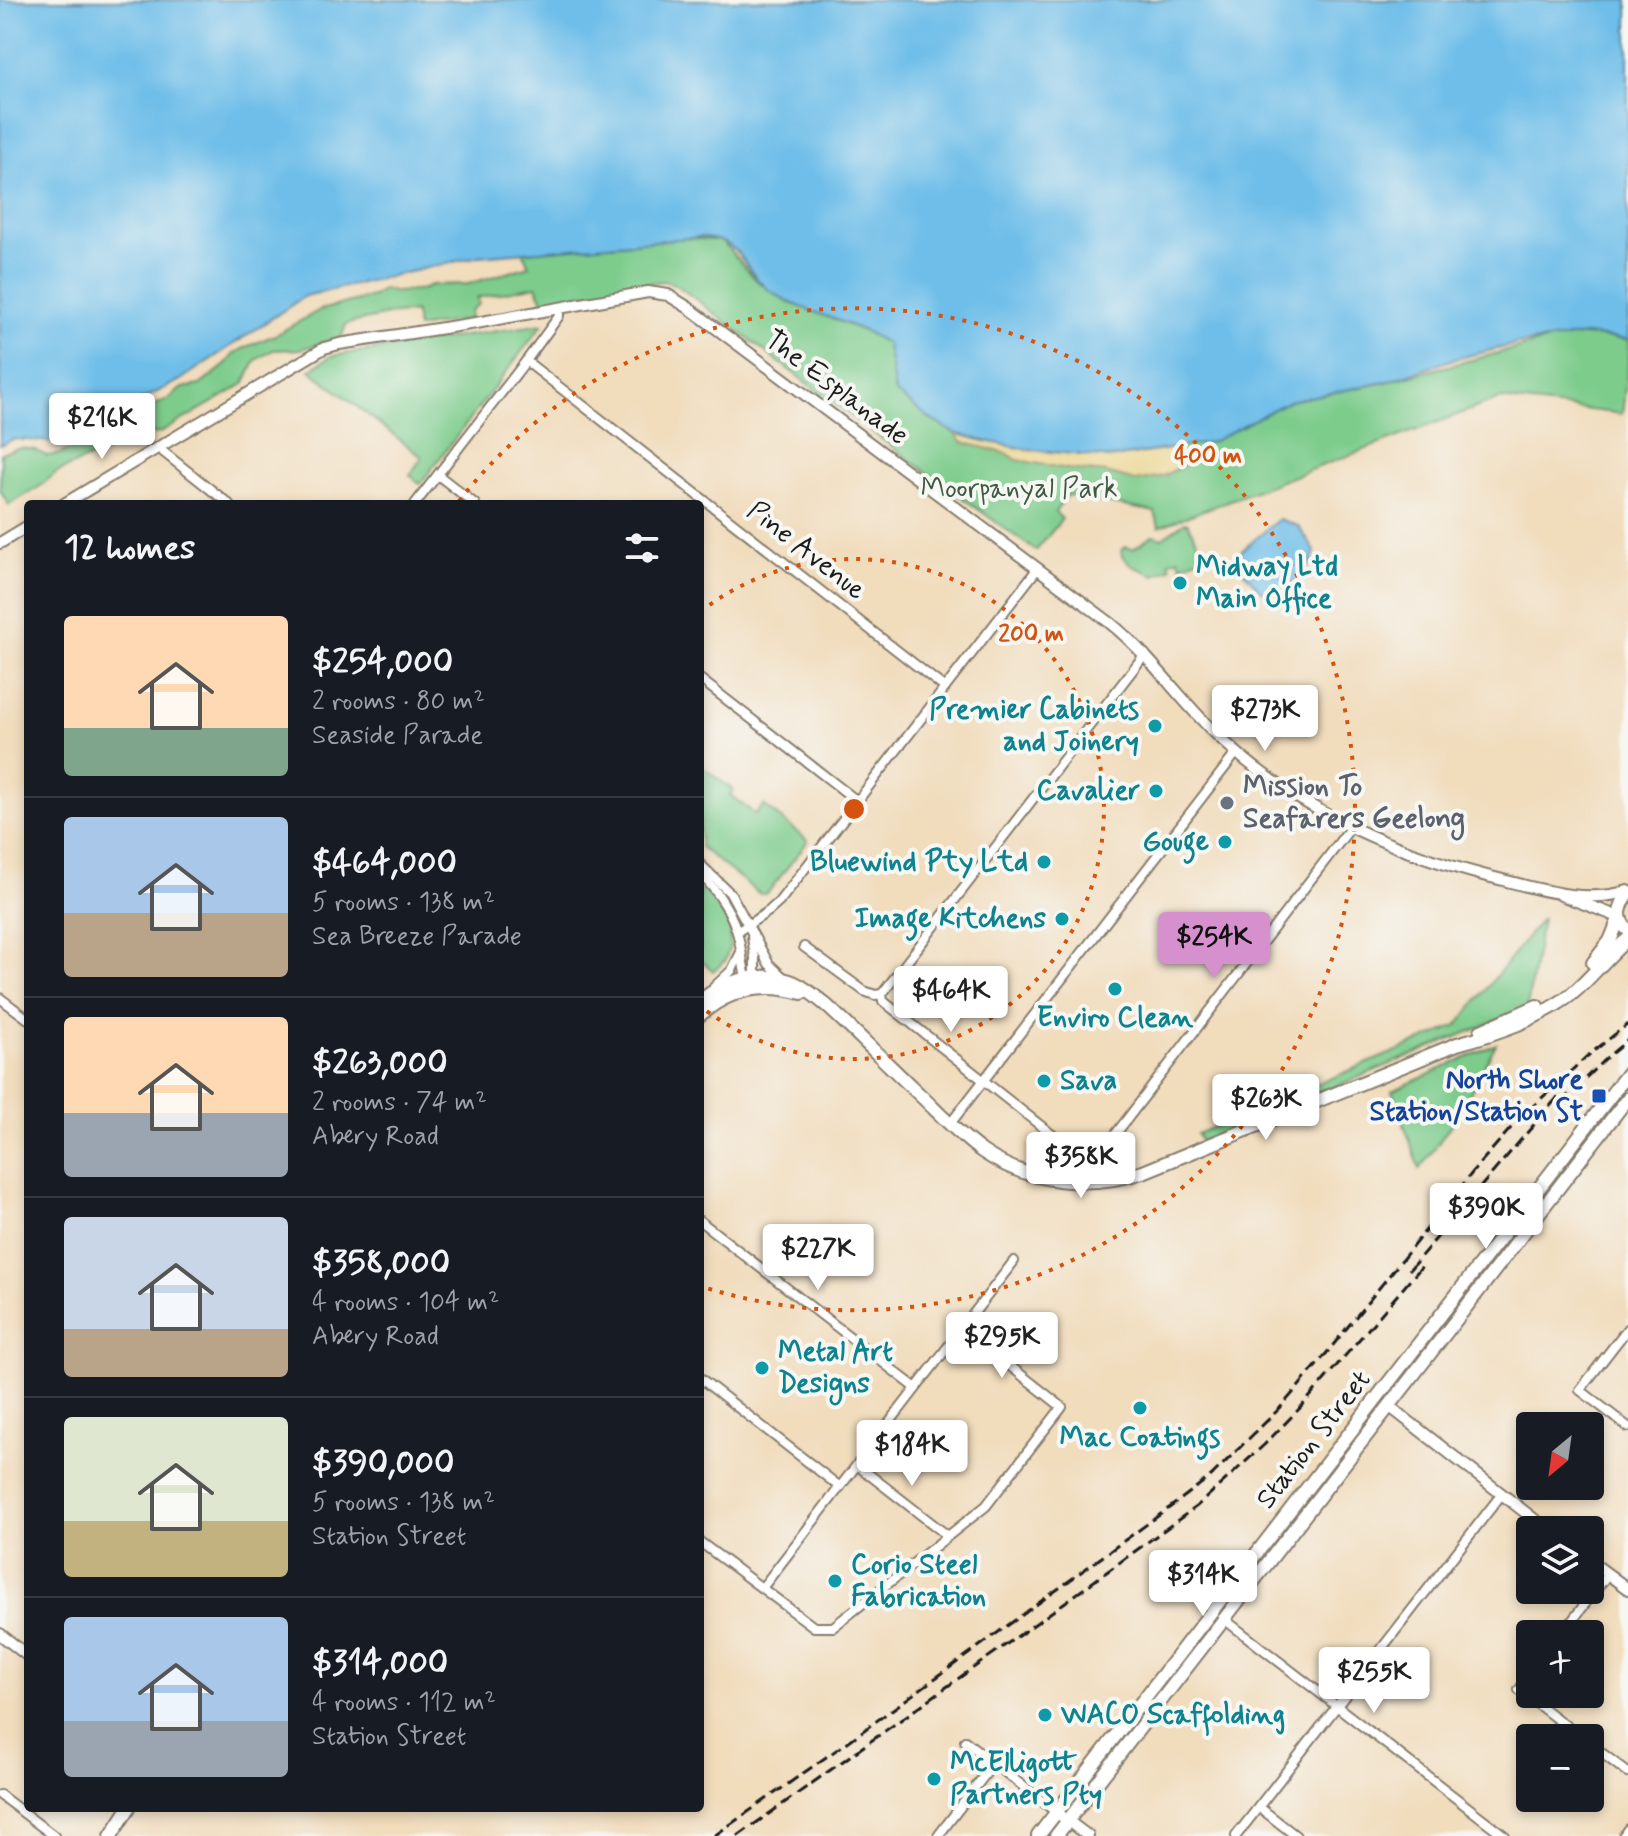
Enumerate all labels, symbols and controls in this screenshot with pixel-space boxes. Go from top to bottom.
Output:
street label: The Esplanade [756,322,916,454]
pin: $216K [46,393,158,461]
text: $216K [67,402,137,436]
text: 400 m [1174,441,1242,472]
park label: Moorpanyal Park [920,471,1118,508]
street label: Pine Avenue [739,493,873,609]
text: 12 homes [64,526,195,571]
icon: filters [620,526,664,570]
place label: Midway Ltd Main Office [1196,549,1338,618]
marker: Midway Ltd Main Office [1171,574,1189,592]
text: 200 m [998,619,1064,650]
text: $254,000 [312,640,453,685]
icon: home [128,648,224,744]
text: 2 rooms · 80 m² [312,685,485,719]
pin: $273K [1209,685,1321,753]
place label: Premier Cabinets and Joinery [929,692,1139,761]
text: $273K [1230,694,1300,728]
marker: Premier Cabinets and Joinery [1146,717,1164,735]
text: Seaside Parade [312,719,483,753]
place label: Mission To Seafarers Geelong [1243,769,1465,841]
place label: Cavalier [1036,773,1140,810]
marker: Cavalier [1147,782,1165,800]
marker: Mission To Seafarers Geelong [1218,794,1236,812]
centre of rings [840,795,868,823]
place label: Gouge [1143,824,1209,864]
marker: Gouge [1216,833,1234,851]
text: $464,000 [312,841,457,886]
place label: Bluewind Pty Ltd [810,844,1028,881]
icon: home [128,849,224,945]
marker: Bluewind Pty Ltd [1035,853,1053,871]
text: 5 rooms · 138 m² [312,886,495,920]
place label: Image Kitchens [854,901,1046,941]
marker: Image Kitchens [1053,910,1071,928]
pin: $254K [1158,912,1270,980]
text: Sea Breeze Parade [312,920,522,954]
text: $254K [1176,921,1252,955]
pin: $464K [895,966,1007,1034]
text: $464K [912,975,990,1009]
marker: Enviro Clean [1106,980,1124,998]
place label: Enviro Clean [1037,1000,1194,1037]
text: $263,000 [312,1041,448,1086]
icon: home [128,1049,224,1145]
place label: North Shore Station/Station St [1369,1062,1583,1131]
place label: Sava [1060,1063,1117,1100]
marker: Sava [1035,1072,1053,1090]
pin: $263K [1210,1074,1322,1142]
text: $263K [1230,1083,1302,1117]
text: 2 rooms · 74 m² [312,1086,487,1120]
marker: North Shore Station/Station St [1590,1087,1608,1105]
text: Abery Road [312,1120,439,1154]
pin: $358K [1025,1132,1137,1200]
text: $358K [1044,1141,1118,1175]
pin: $390K [1430,1183,1542,1251]
text: $390K [1448,1192,1524,1226]
pin: $227K [762,1224,874,1292]
text: $227K [781,1233,855,1267]
text: $358,000 [312,1241,450,1286]
icon: home [128,1249,224,1345]
text: 4 rooms · 104 m² [312,1286,499,1320]
pin: $295K [946,1312,1058,1380]
text: Abery Road [312,1320,439,1354]
text: $295K [964,1321,1040,1355]
place label: Metal Art Designs [778,1334,894,1406]
marker: Metal Art Designs [753,1359,771,1377]
street label: Station Street [1248,1363,1380,1517]
marker: Mac Coatings [1131,1399,1149,1417]
north arrow [1516,1412,1604,1500]
map controls [1516,1412,1604,1812]
pin: $184K [856,1420,968,1488]
place label: Mac Coatings [1060,1420,1220,1460]
text: $184K [875,1429,949,1463]
text: $390,000 [312,1441,454,1486]
icon: home [128,1449,224,1545]
text: 5 rooms · 138 m² [312,1486,495,1520]
button: layers [1516,1516,1604,1604]
text: Station Street [312,1520,466,1554]
place label: Corio Steel Fabrication [851,1547,986,1616]
pin: $314K [1147,1550,1259,1618]
text: $314K [1167,1559,1239,1593]
marker: Corio Steel Fabrication [826,1572,844,1590]
button: + [1516,1620,1604,1708]
text: $314,000 [312,1641,448,1686]
pin: $255K [1318,1647,1430,1715]
icon: home [128,1649,224,1745]
text: $255K [1337,1656,1411,1690]
text: 4 rooms · 112 m² [312,1686,496,1720]
place label: WACO Scaffolding [1061,1697,1285,1737]
marker: WACO Scaffolding [1036,1706,1054,1724]
text: Station Street [312,1720,466,1754]
button: − [1516,1724,1604,1812]
place label: McElligott Partners Pty [950,1745,1102,1814]
marker: McElligott Partners Pty [925,1770,943,1788]

